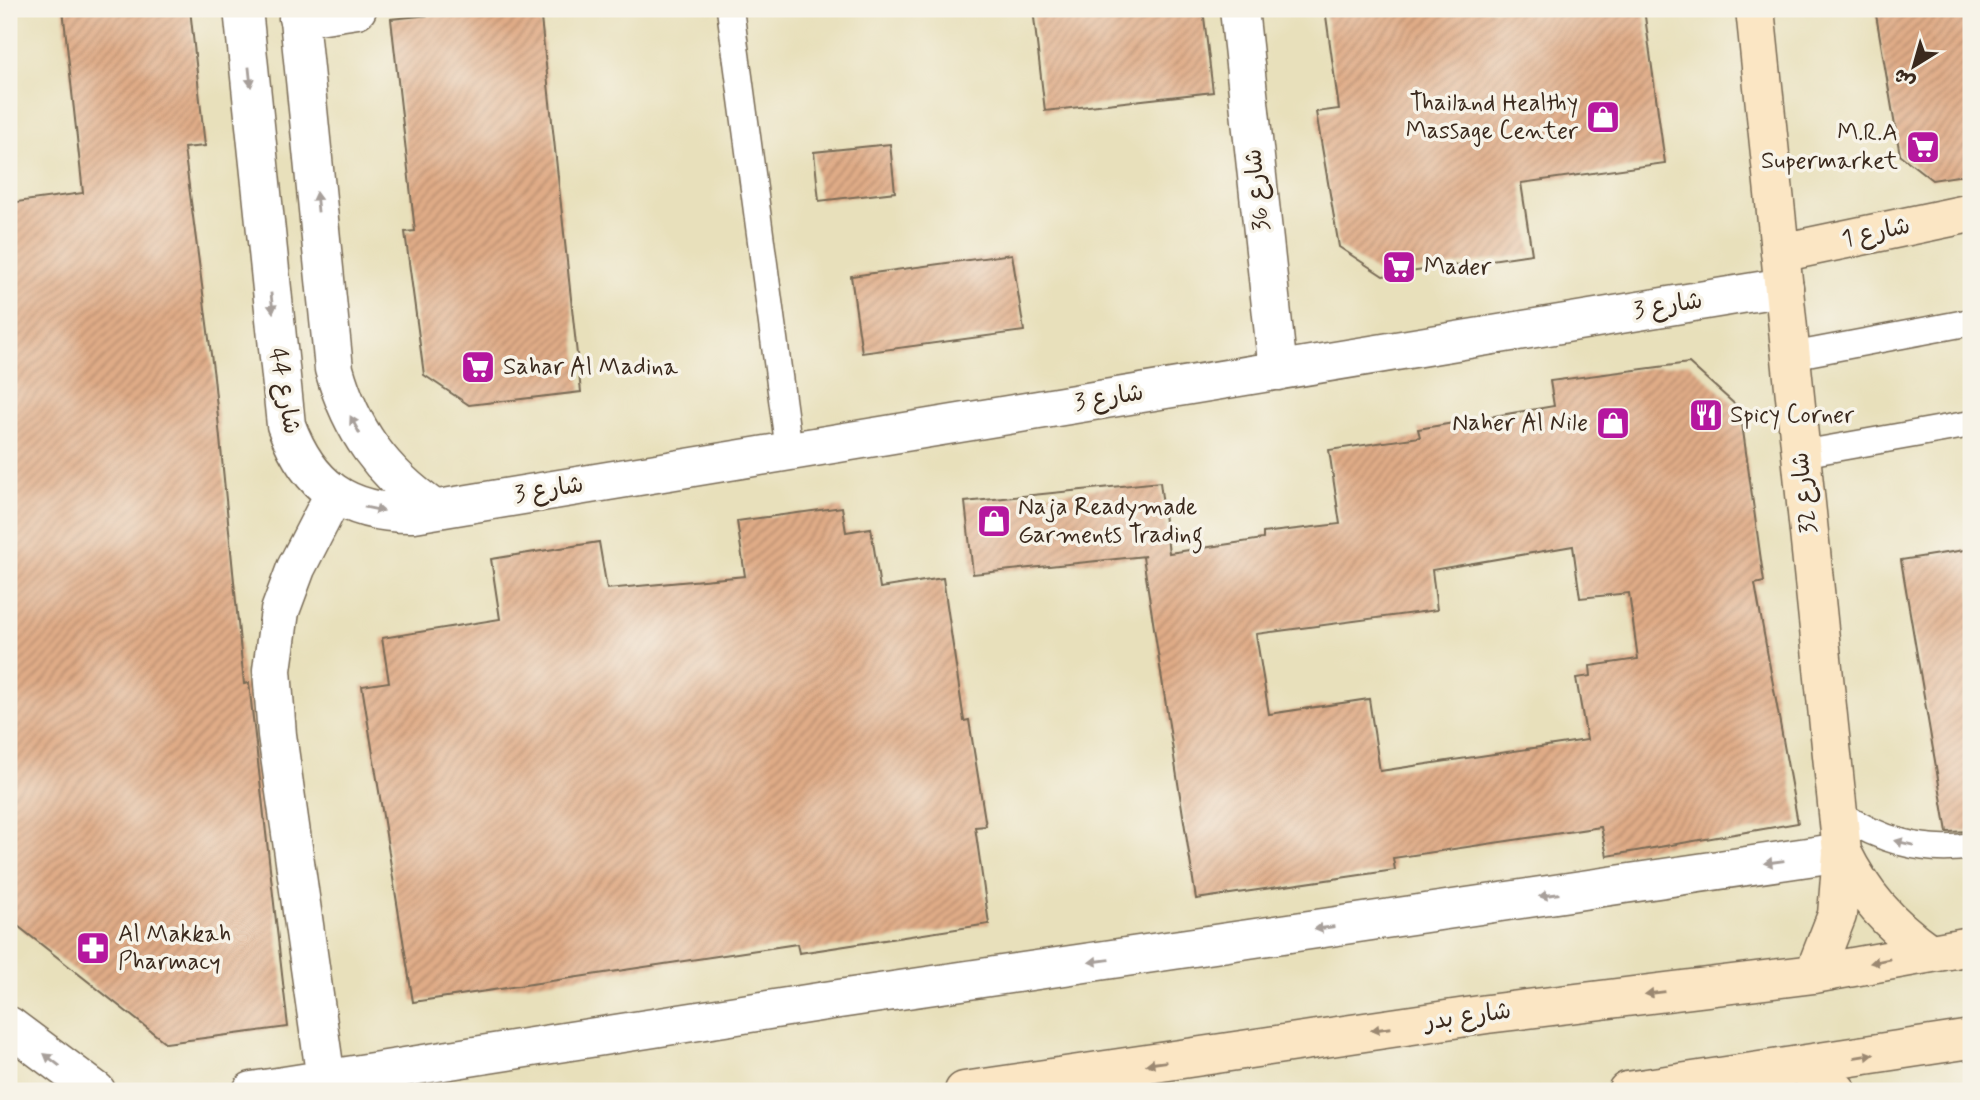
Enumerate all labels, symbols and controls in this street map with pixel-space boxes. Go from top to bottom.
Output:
north arrow [1878,32,1948,102]
text: ش [1889,62,1921,95]
one-way arrow [245,66,256,88]
place label: Thailand Healthy Massage Center [1406,88,1578,147]
shop icon: Thailand Healthy Massage Center [1584,98,1622,136]
place label: M.R.A Supermarket [1761,118,1898,177]
supermarket icon: M.R.A Supermarket [1904,128,1942,166]
street label: شارع 36 [1238,147,1278,233]
one-way arrow [311,191,322,213]
street label: شارع 1 [1839,211,1913,255]
supermarket icon: Mader [1380,248,1418,286]
place label: Mader [1424,252,1492,283]
street label: شارع 3 [1631,285,1705,327]
one-way arrow [267,292,278,314]
street label: شارع 44 [261,345,307,437]
supermarket icon: Sahar Al Madina [459,348,497,386]
place label: Sahar Al Madina [503,352,679,383]
street label: شارع 3 [1072,377,1146,419]
restaurant icon: Spicy Corner [1687,396,1725,434]
place label: Spicy Corner [1730,400,1854,431]
shop icon: Naher Al Nile [1594,404,1632,442]
place label: Naher Al Nile [1452,408,1588,439]
one-way arrow [349,415,361,435]
street label: شارع 32 [1785,451,1825,535]
street label: شارع 3 [512,469,586,511]
place label: Naja Readymade Garments Trading [1018,492,1203,554]
shop icon: Naja Readymade Garments Trading [975,502,1013,540]
one-way arrow [363,504,385,515]
one-way arrow [1893,837,1915,848]
one-way arrow [1763,857,1785,868]
one-way arrow [1538,890,1560,901]
place label: Al Makkah Pharmacy [118,919,231,978]
one-way arrow [1313,923,1335,934]
pharmacy icon: Al Makkah Pharmacy [74,929,112,967]
one-way arrow [1088,956,1110,967]
one-way arrow [1869,956,1891,967]
one-way arrow [1644,988,1666,999]
street label: شارع بدر [1421,996,1513,1039]
one-way arrow [1369,1024,1391,1035]
one-way arrow [1853,1050,1875,1061]
one-way arrow [43,1053,61,1067]
one-way arrow [1144,1058,1166,1069]

